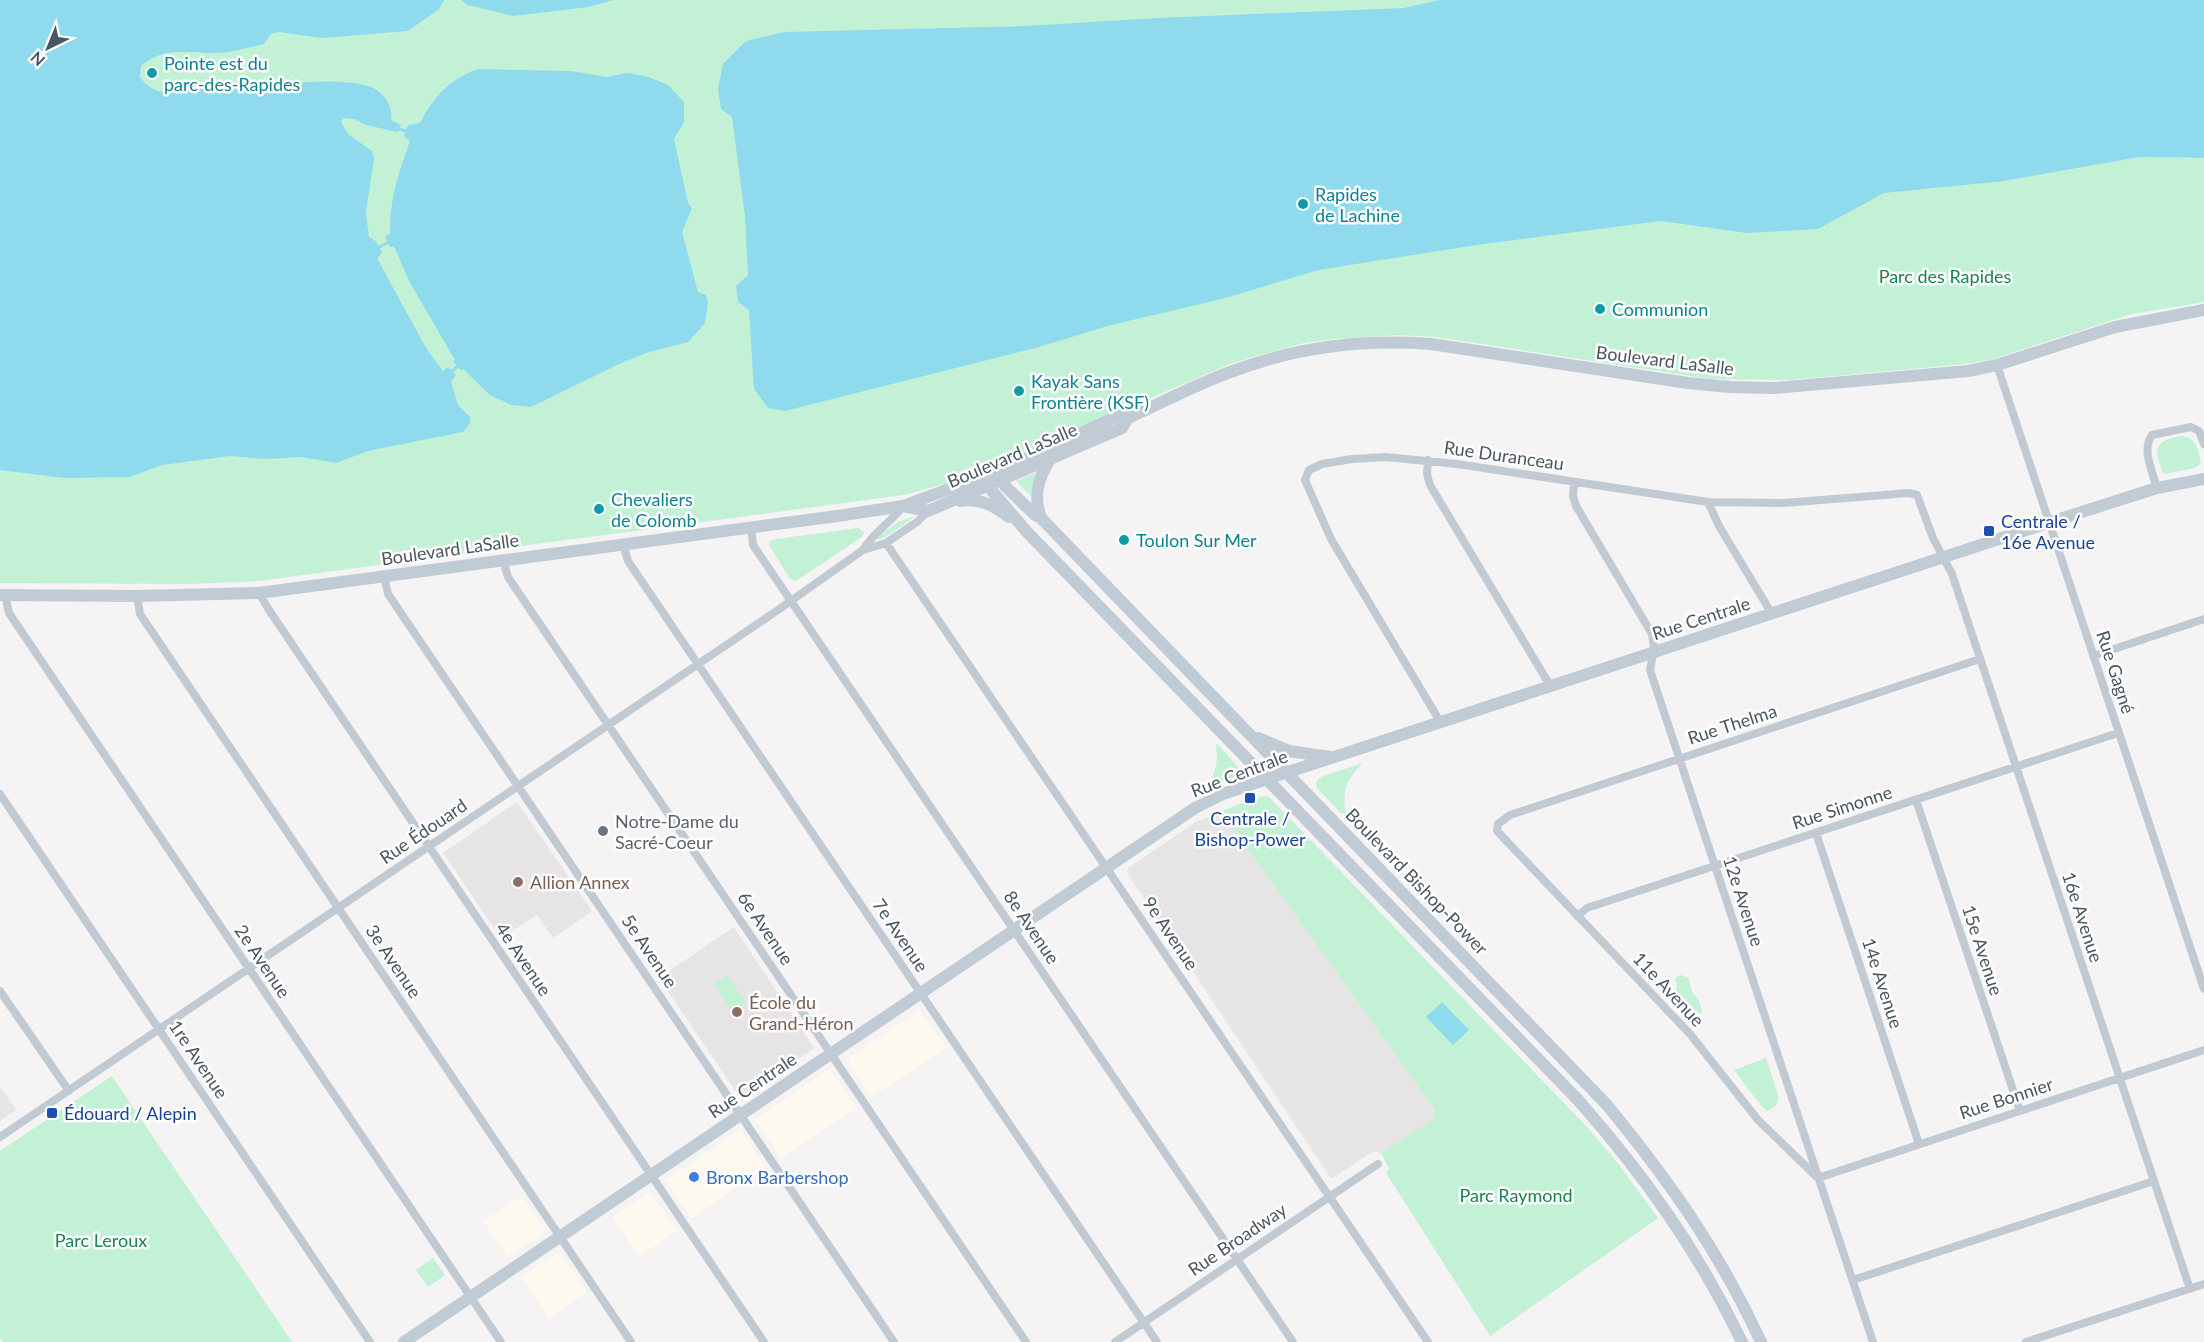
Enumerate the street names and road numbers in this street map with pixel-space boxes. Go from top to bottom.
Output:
street label: Boulevard LaSalle [1595,341,1735,379]
street label: Boulevard LaSalle [944,418,1080,492]
street label: Rue Duranceau [1443,436,1565,474]
street label: Boulevard LaSalle [380,528,520,570]
street label: Rue Centrale [1649,592,1753,644]
street label: Rue Gagné [2092,628,2140,716]
street label: Rue Thelma [1685,699,1779,749]
street label: Rue Centrale [1187,744,1291,802]
street label: Rue Simonne [1789,781,1895,833]
street label: Rue Édouard [375,794,471,868]
street label: Boulevard Bishop-Power [1341,803,1493,959]
street label: 12e Avenue [1719,853,1769,949]
street label: 16e Avenue [2058,869,2108,965]
street label: 8e Avenue [1000,886,1064,968]
street label: 6e Avenue [734,887,798,969]
street label: 9e Avenue [1139,892,1203,974]
street label: 7e Avenue [869,894,933,976]
street label: 15e Avenue [1958,902,2008,998]
street label: 5e Avenue [618,910,682,992]
street label: 4e Avenue [492,918,556,1000]
street label: 2e Avenue [231,920,295,1002]
street label: 3e Avenue [362,920,426,1002]
street label: 14e Avenue [1858,935,1908,1031]
street label: 11e Avenue [1629,947,1709,1031]
street label: 1re Avenue [165,1016,233,1102]
street label: Rue Centrale [704,1047,800,1123]
street label: Rue Bonnier [1956,1072,2056,1123]
street label: Rue Broadway [1184,1198,1291,1280]

